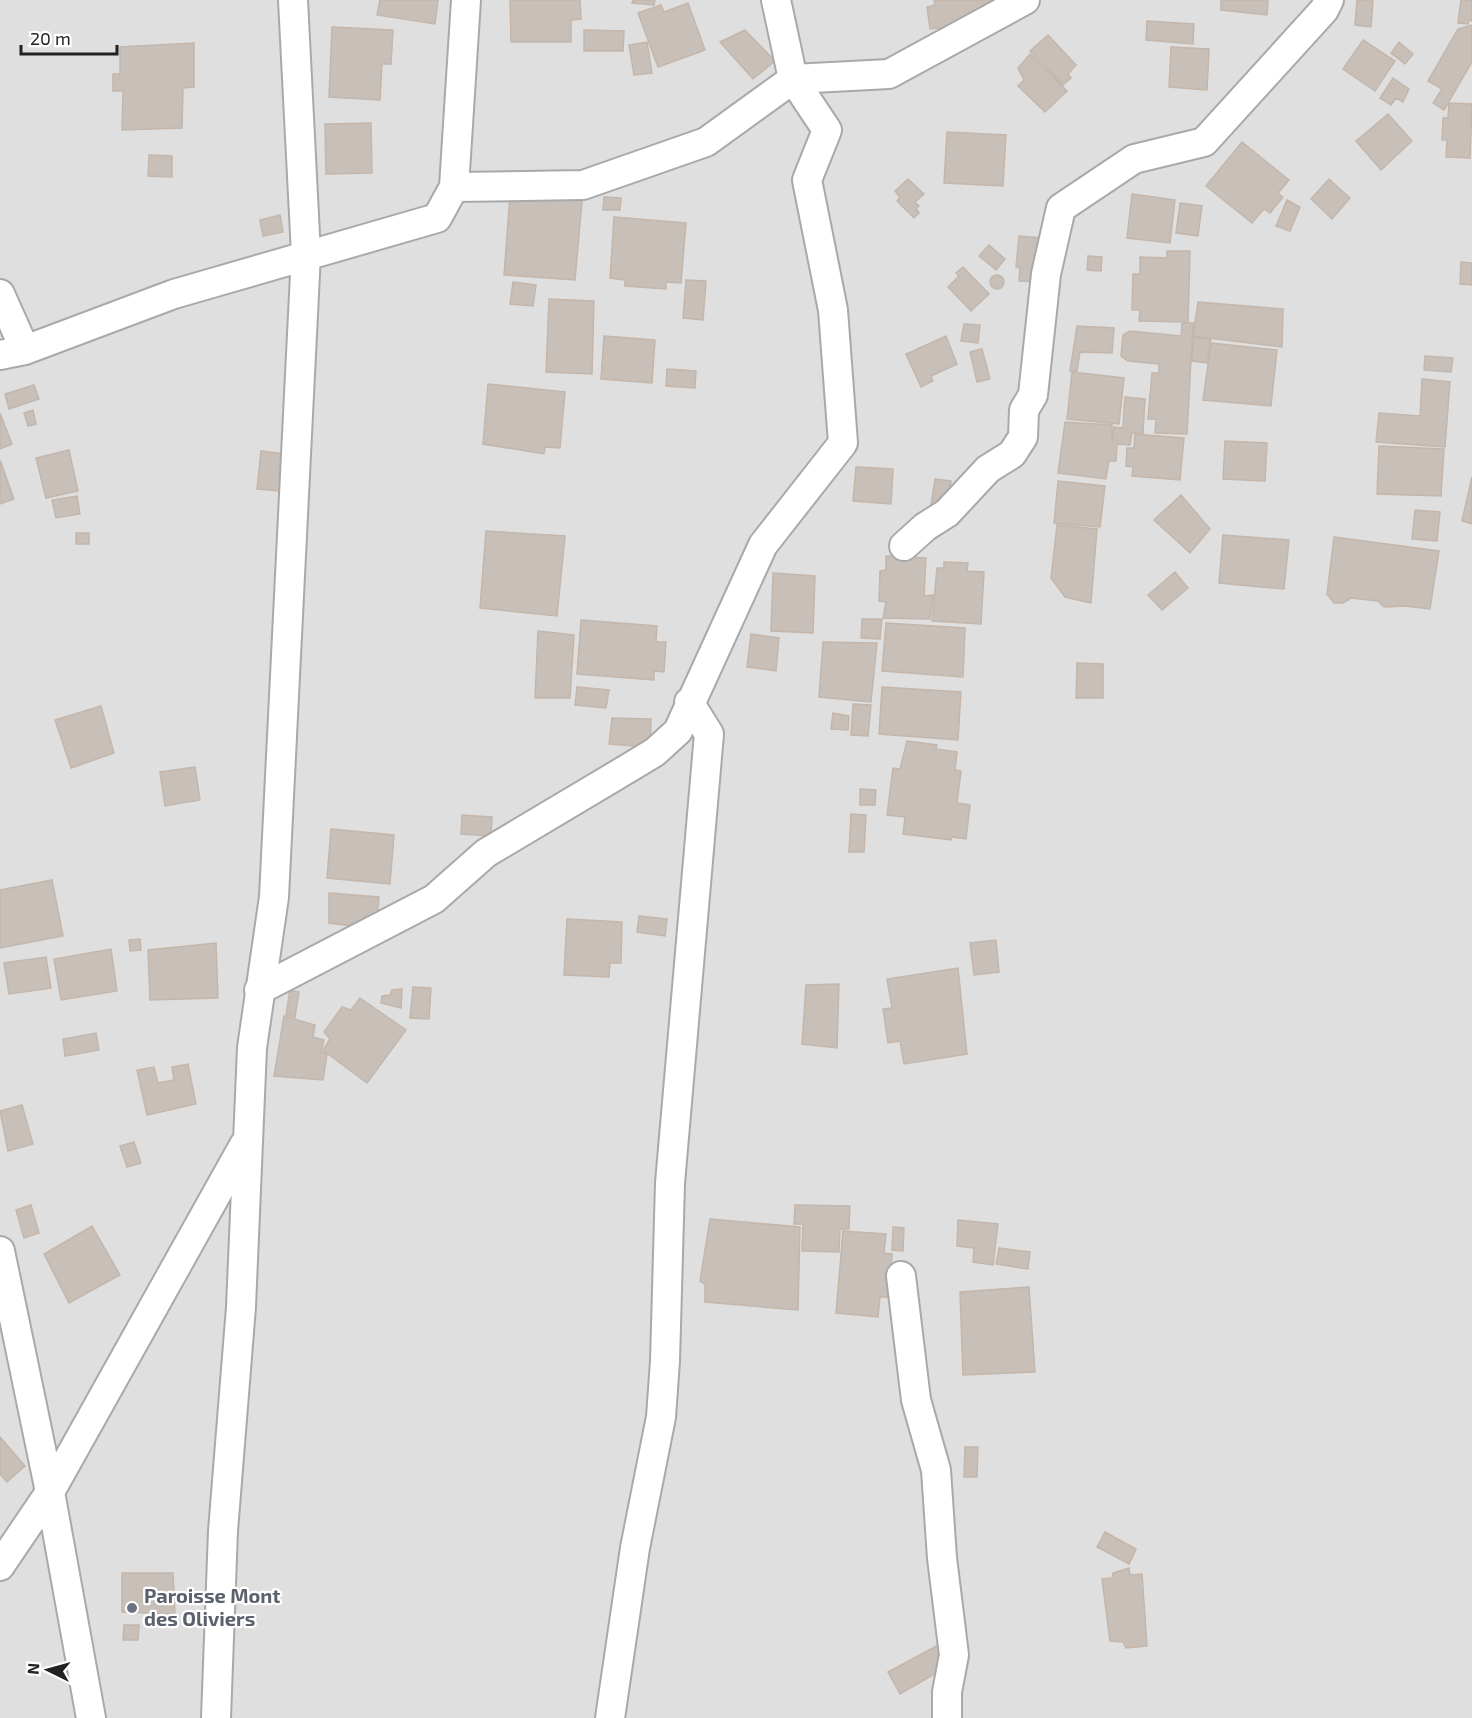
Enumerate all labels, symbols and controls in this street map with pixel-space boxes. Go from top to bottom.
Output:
scale bar [21,18,117,56]
text: 20 m [30,27,71,49]
place label: Paroisse Mont des Oliviers [144,1583,281,1630]
marker: Paroisse Mont des Oliviers [125,1601,139,1615]
north arrow [18,1640,78,1700]
text: N [23,1662,43,1675]

